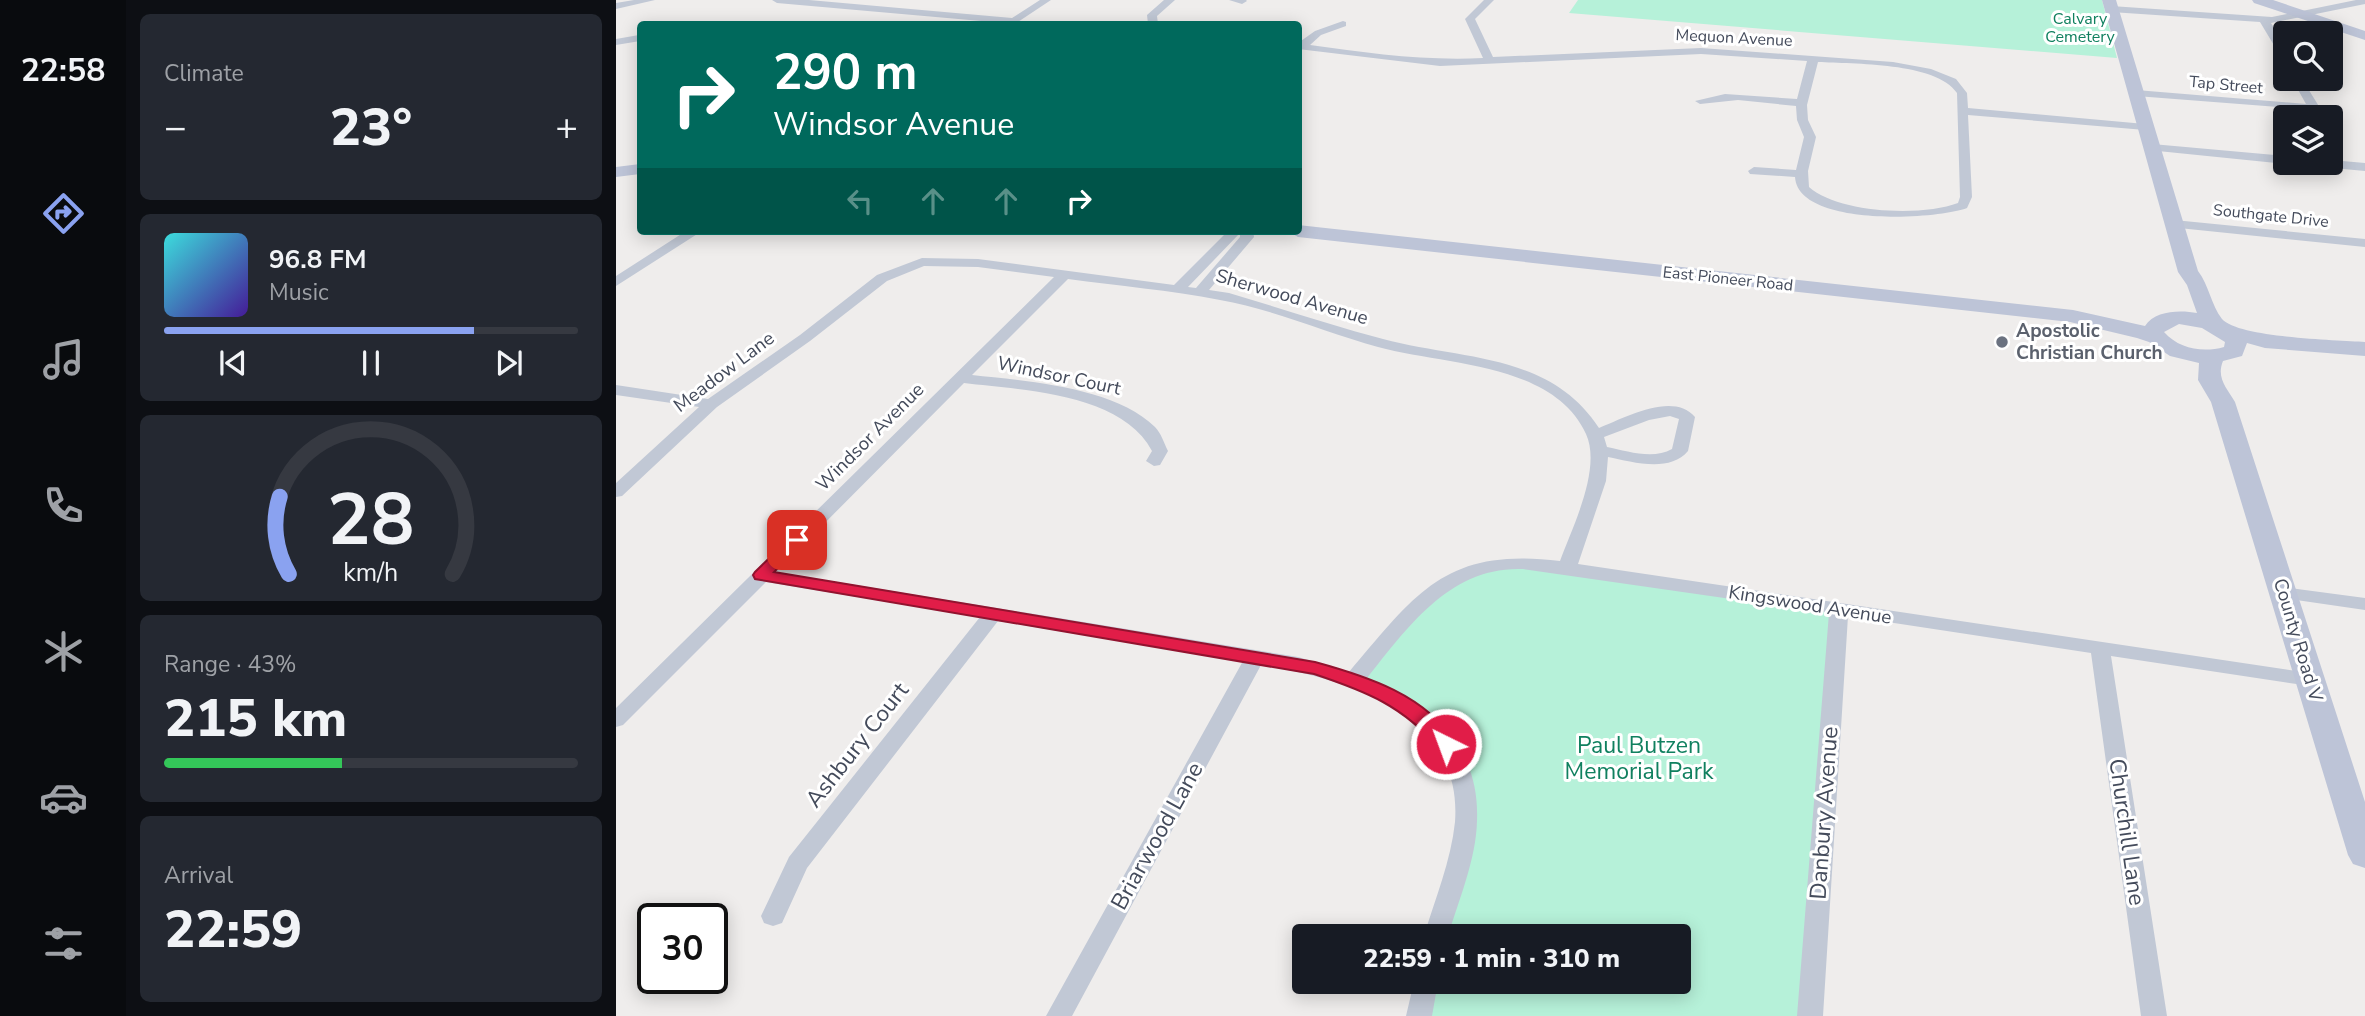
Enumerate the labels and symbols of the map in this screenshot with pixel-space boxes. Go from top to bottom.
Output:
park label: Calvary Cemetery [2045,8,2115,48]
street label: Mequon Avenue [1675,24,1793,52]
street label: Tap Street [2188,71,2264,99]
street label: Southgate Drive [2212,199,2330,233]
street label: East Pioneer Road [1662,261,1794,297]
street label: Sherwood Avenue [1213,263,1371,331]
place label: Apostolic Christian Church [2016,318,2163,366]
street label: Meadow Lane [668,325,780,419]
marker: Apostolic Christian Church [1994,334,2010,350]
street label: Windsor Court [995,350,1124,402]
street label: Windsor Avenue [810,377,930,497]
pin [767,510,827,570]
street label: County Road V [2267,575,2329,706]
street label: Kingswood Avenue [1727,579,1893,631]
street label: Ashbury Court [798,675,916,814]
position arrow [1409,707,1483,781]
street label: Danbury Avenue [1802,725,1846,901]
park label: Paul Butzen Memorial Park [1565,730,1714,787]
street label: Briarwood Lane [1104,757,1210,915]
street label: Churchill Lane [2101,757,2153,907]
speed limit sign: 30 [637,903,728,994]

